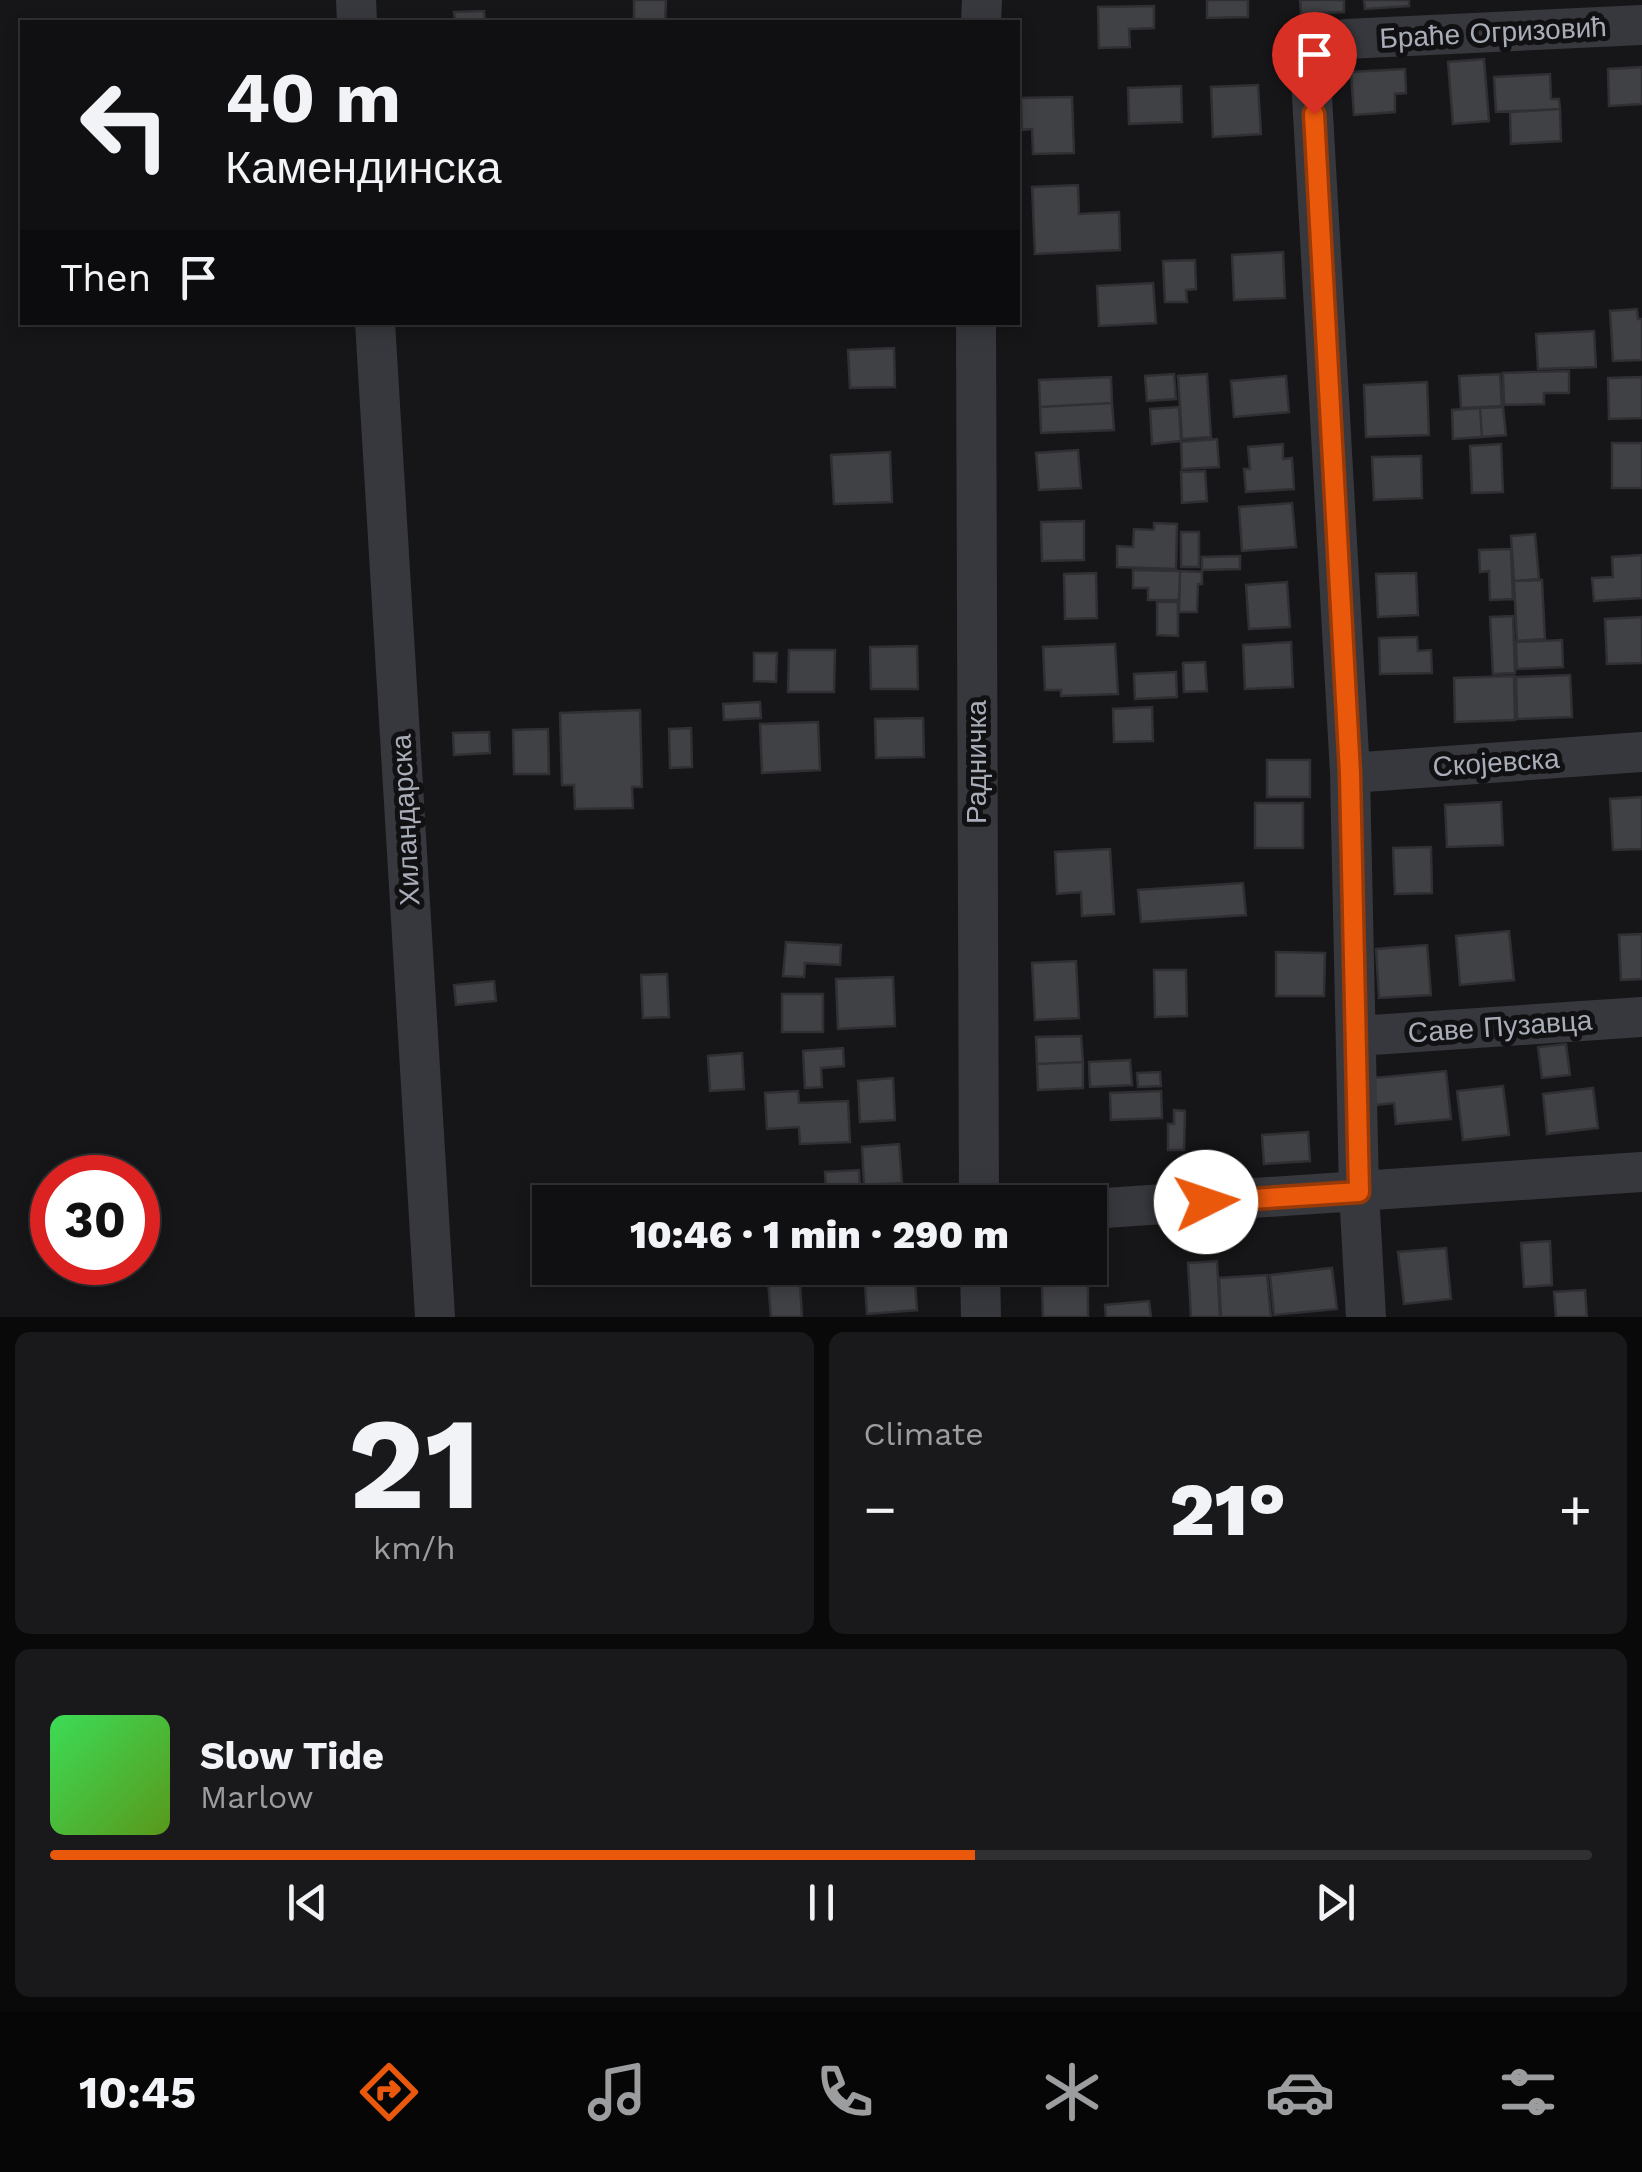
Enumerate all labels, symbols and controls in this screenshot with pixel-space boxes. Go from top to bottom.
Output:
street label: Браће Огризовић [1379,10,1608,55]
pin [1272,12,1357,115]
icon: arrive [1287,27,1342,82]
text: 40 m [225,57,401,139]
icon: left [60,60,190,190]
text: Камендинска [225,141,502,194]
icon: arrive [171,250,226,305]
text: Then [60,256,151,300]
street label: Радничка [960,700,993,824]
street label: Хиландарска [385,733,426,907]
street label: Скојевска [1431,742,1561,783]
street label: Саве Пузавца [1407,1004,1594,1049]
position arrow [1154,1150,1258,1254]
speed limit sign: 30 [30,1155,160,1285]
text: 10:46 · 1 min · 290 m [630,1213,1009,1257]
text: 21 [347,1387,481,1540]
text: Climate [864,1415,984,1453]
text: 21° [1169,1465,1286,1553]
text: − [864,1477,897,1541]
text: + [1559,1477,1592,1541]
text: km/h [373,1529,455,1567]
text: Slow Tide [200,1734,384,1778]
text: Marlow [200,1778,314,1816]
icon: previous [280,1875,335,1930]
icon: pause [794,1875,849,1930]
icon: next [1308,1875,1363,1930]
icon: directions [354,2057,424,2127]
icon: music [582,2057,652,2127]
icon: phone [810,2057,880,2127]
icon: climate [1037,2057,1107,2127]
icon: car [1265,2057,1335,2127]
icon: filters [1493,2057,1563,2127]
text: 10:45 [79,2066,196,2119]

